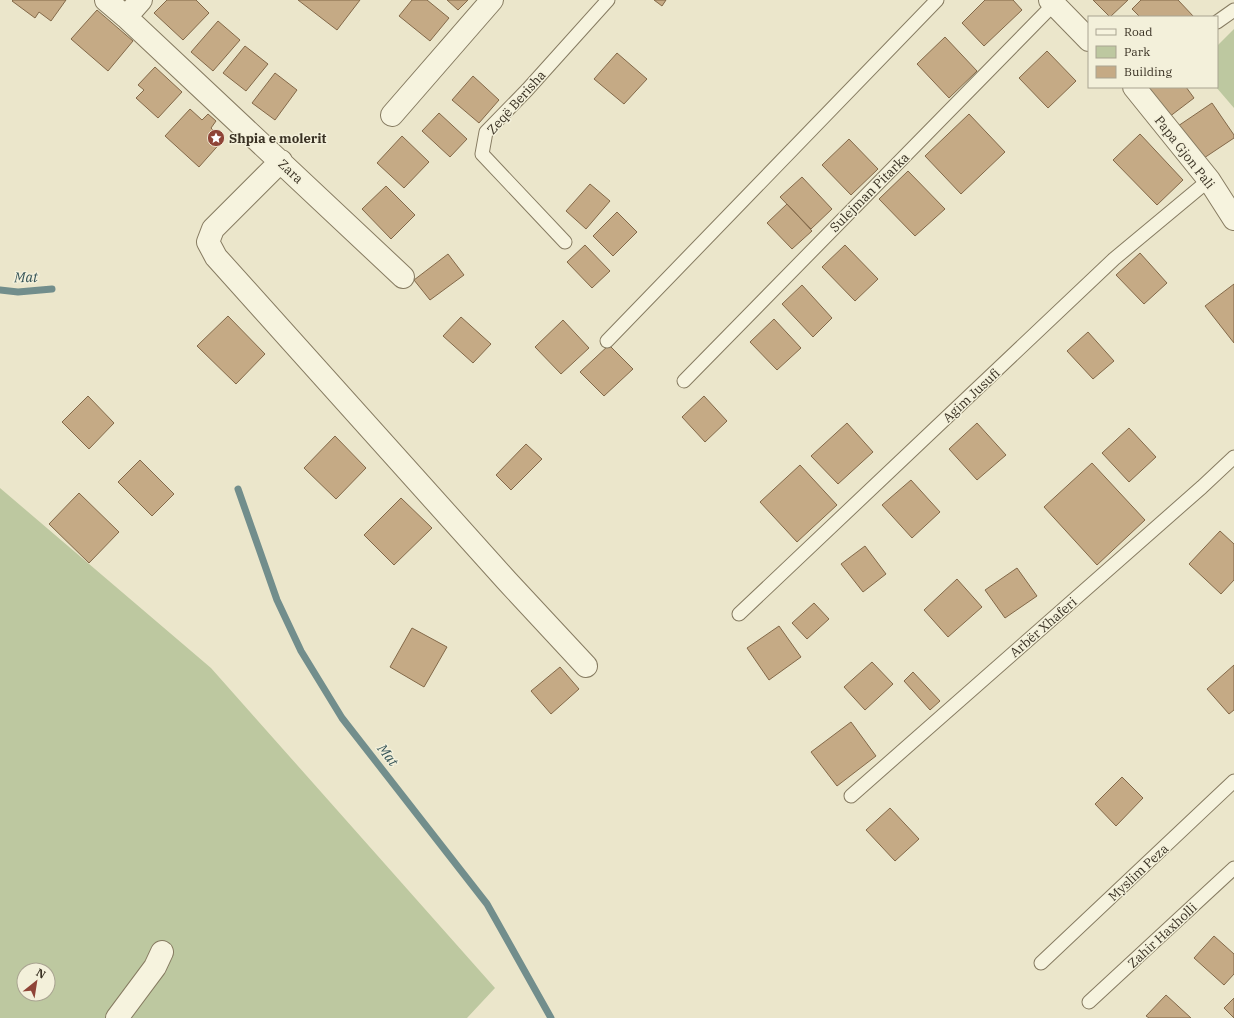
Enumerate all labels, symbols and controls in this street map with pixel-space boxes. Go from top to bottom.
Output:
legend [1088,16,1218,88]
text: Road [1124,24,1153,39]
text: Park [1124,44,1150,59]
text: Building [1124,64,1172,79]
street label: Zeqë Berisha [483,67,550,138]
street label: Papa Gjon Pali [1151,112,1218,192]
place icon: Shpia e molerit [206,128,226,148]
place label: Shpia e molerit [229,130,327,147]
street label: Sulejman Pitarka [826,149,913,236]
street label: Zara [275,156,307,187]
water label: Mat [13,268,39,286]
street label: Agim Jusufi [939,365,1003,426]
street label: Arbër Xhaferi [1006,594,1080,661]
water label: Mat [373,739,403,771]
street label: Myslim Peza [1105,840,1172,905]
street label: Zahir Haxholli [1124,899,1200,972]
north arrow [16,962,56,1002]
text: N [34,965,49,982]

